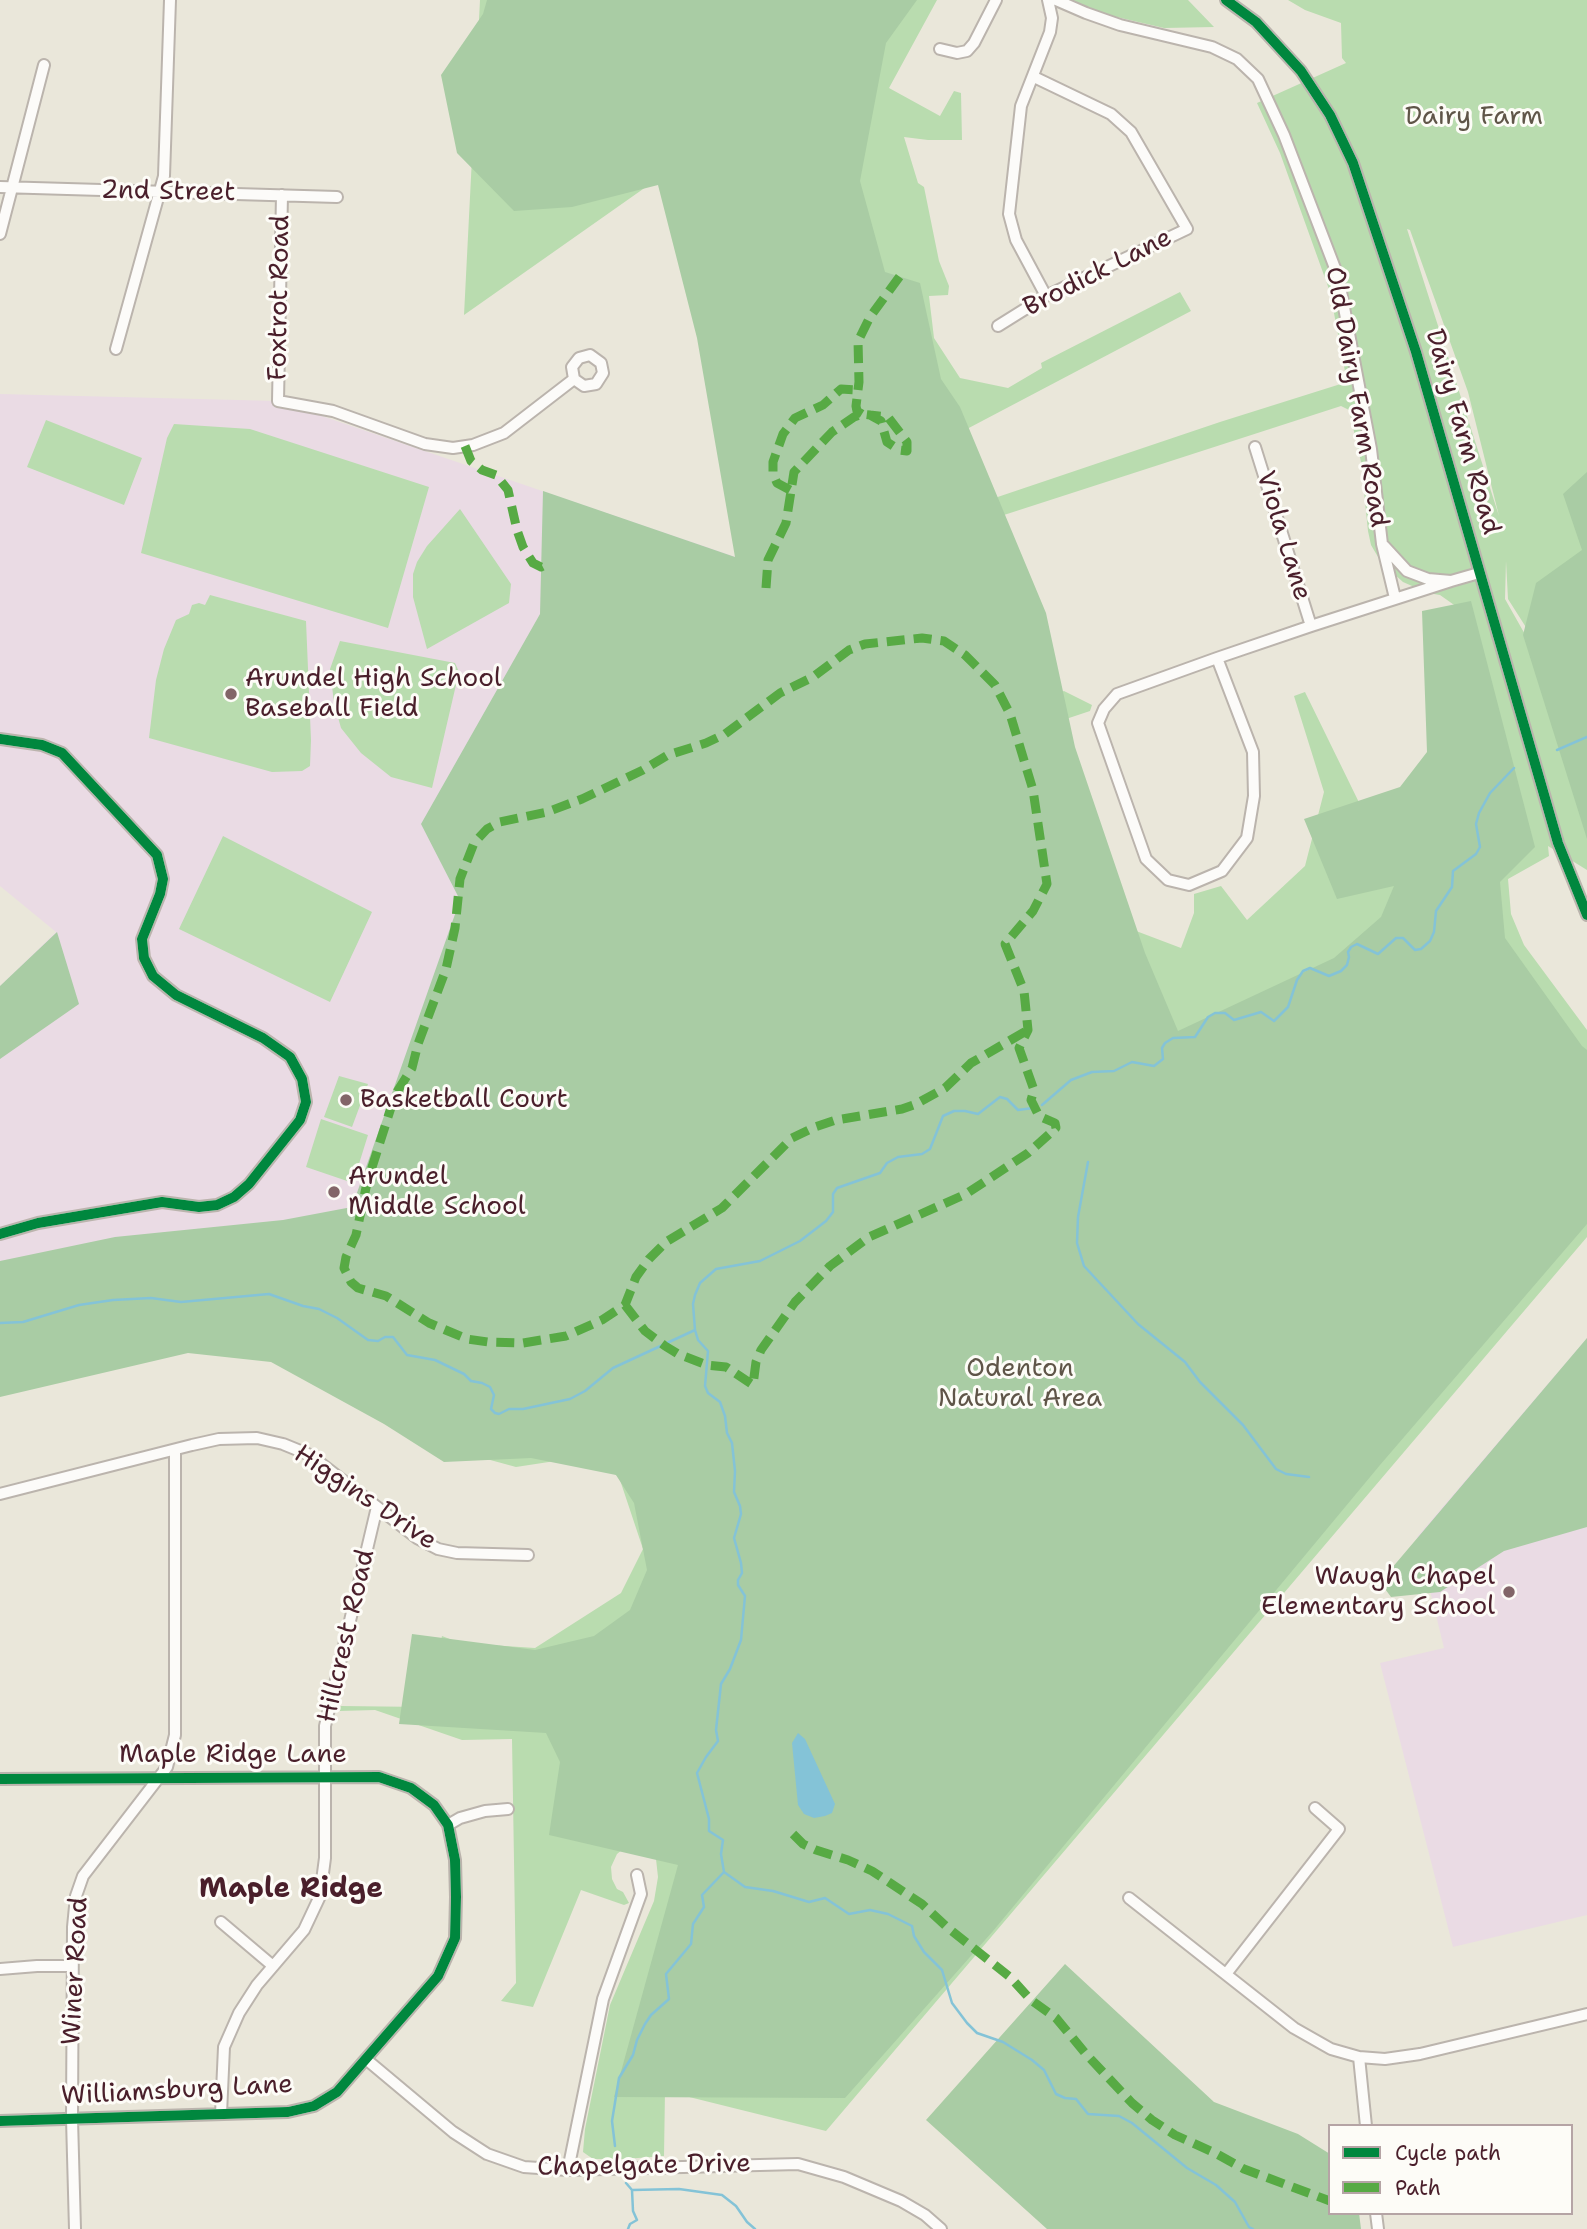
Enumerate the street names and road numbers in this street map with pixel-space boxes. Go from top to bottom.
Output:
street label: 2nd Street [100,175,236,209]
street label: Foxtrot Road [263,215,297,381]
street label: Brodick Lane [1019,222,1177,324]
street label: Old Dairy Farm Road [1318,264,1394,530]
street label: Dairy Farm Road [1418,326,1506,538]
street label: Viola Lane [1249,468,1317,604]
street label: Higgins Drive [288,1439,442,1557]
street label: Hillcrest Road [312,1546,382,1726]
street label: Maple Ridge Lane [119,1739,347,1771]
street label: Winer Road [57,1896,95,2046]
street label: Williamsburg Lane [60,2069,294,2113]
street label: Chapelgate Drive [537,2149,751,2183]

